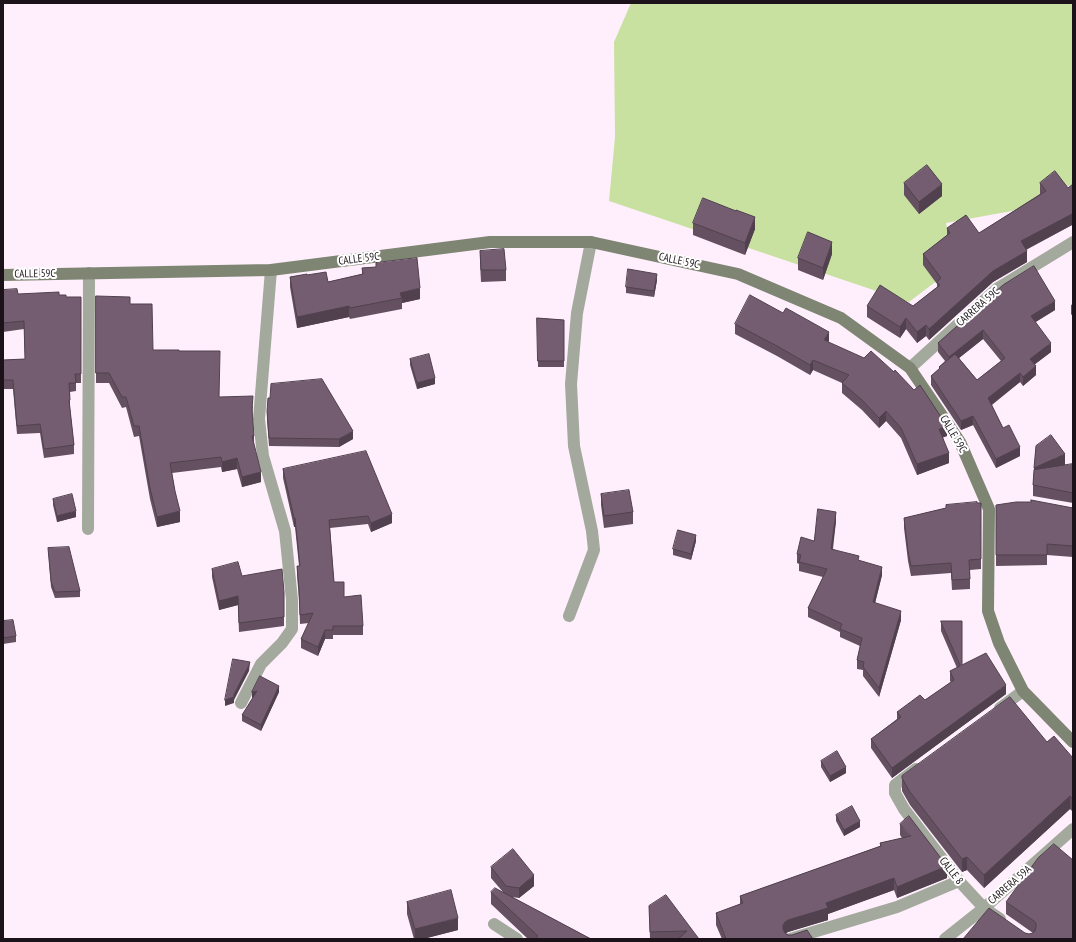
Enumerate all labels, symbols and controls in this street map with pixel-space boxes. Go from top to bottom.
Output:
street label: CALLE 59C [338,250,380,268]
street label: CALLE 59C [658,250,700,272]
street label: CALLE 59C [14,267,56,281]
street label: CARRERA 59C [954,285,1002,329]
street label: CALLE 59C [937,413,969,455]
street label: CALLE 8 [936,855,966,887]
street label: CARRERA 59A [986,863,1034,907]

